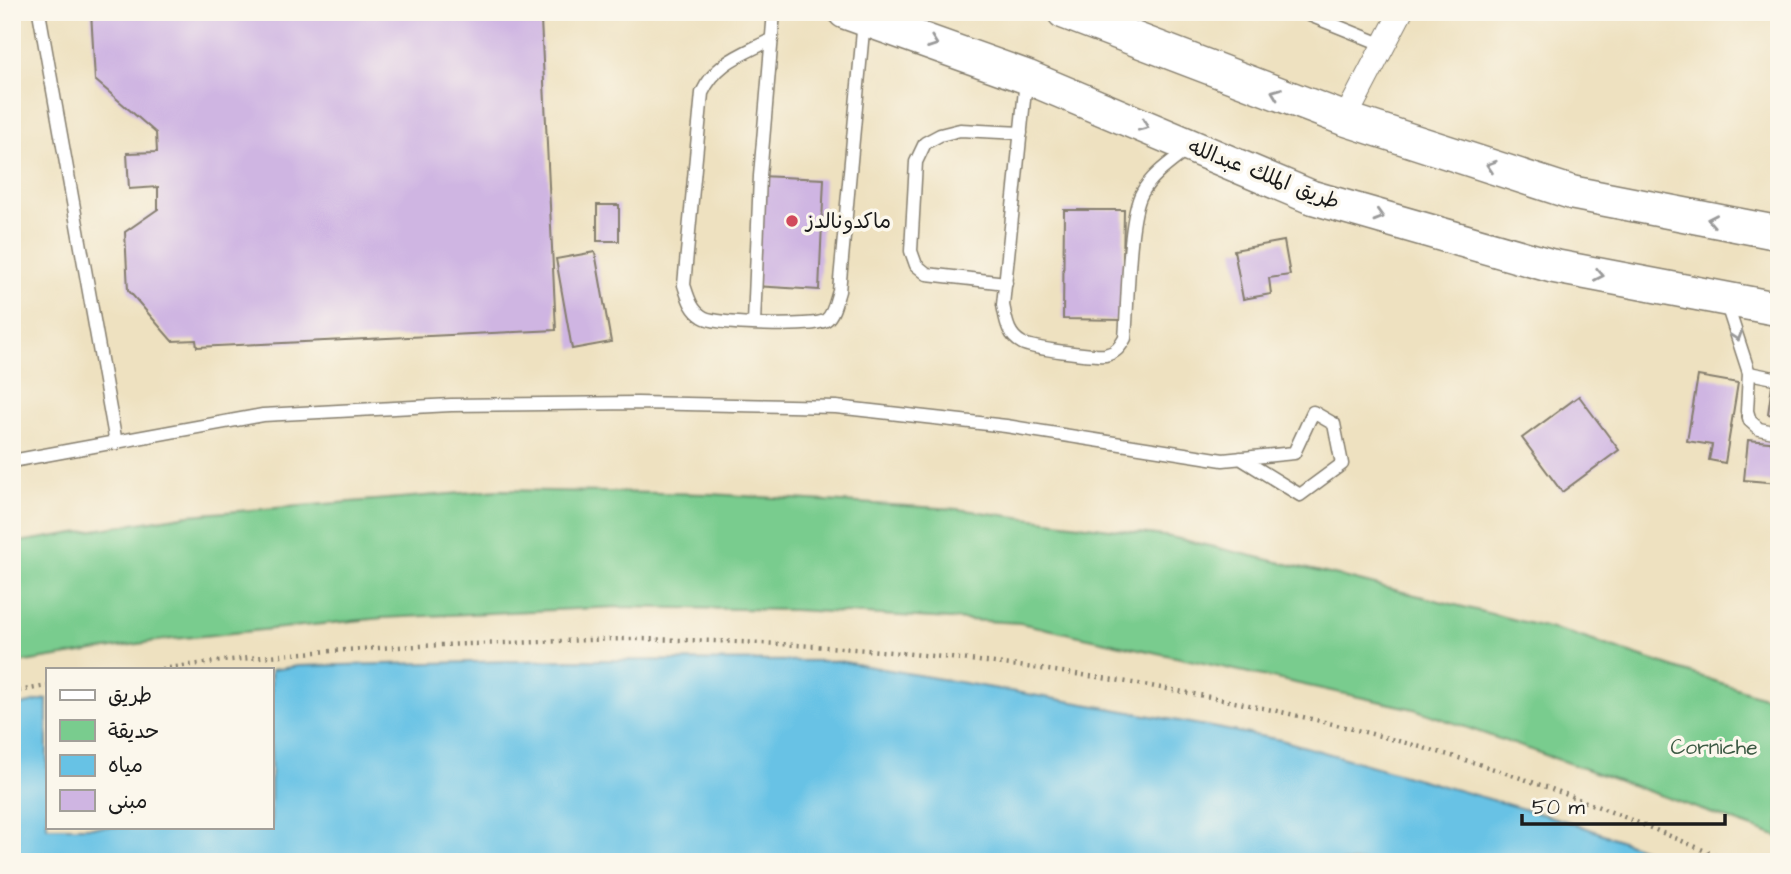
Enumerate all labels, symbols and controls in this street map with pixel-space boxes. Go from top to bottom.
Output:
one-way arrow [926,35,938,49]
one-way arrow [1270,87,1282,101]
one-way arrow [1137,118,1150,132]
street label: طريق الملك عبدالله [1184,132,1344,217]
one-way arrow [1485,160,1497,175]
place label: ماكدونالدز [804,207,891,236]
one-way arrow [1373,208,1385,223]
marker: ماكدونالدز [784,213,800,229]
one-way arrow [1706,213,1718,228]
one-way arrow [1593,266,1605,281]
one-way arrow [1729,329,1743,342]
legend [46,668,273,828]
text: طريق [108,681,152,710]
text: حديقة [108,717,159,746]
park label: Corniche [1671,733,1758,762]
text: مياه [108,751,143,780]
scale bar [1522,783,1724,827]
text: مبنى [108,787,147,816]
text: 50 m [1532,793,1586,822]

